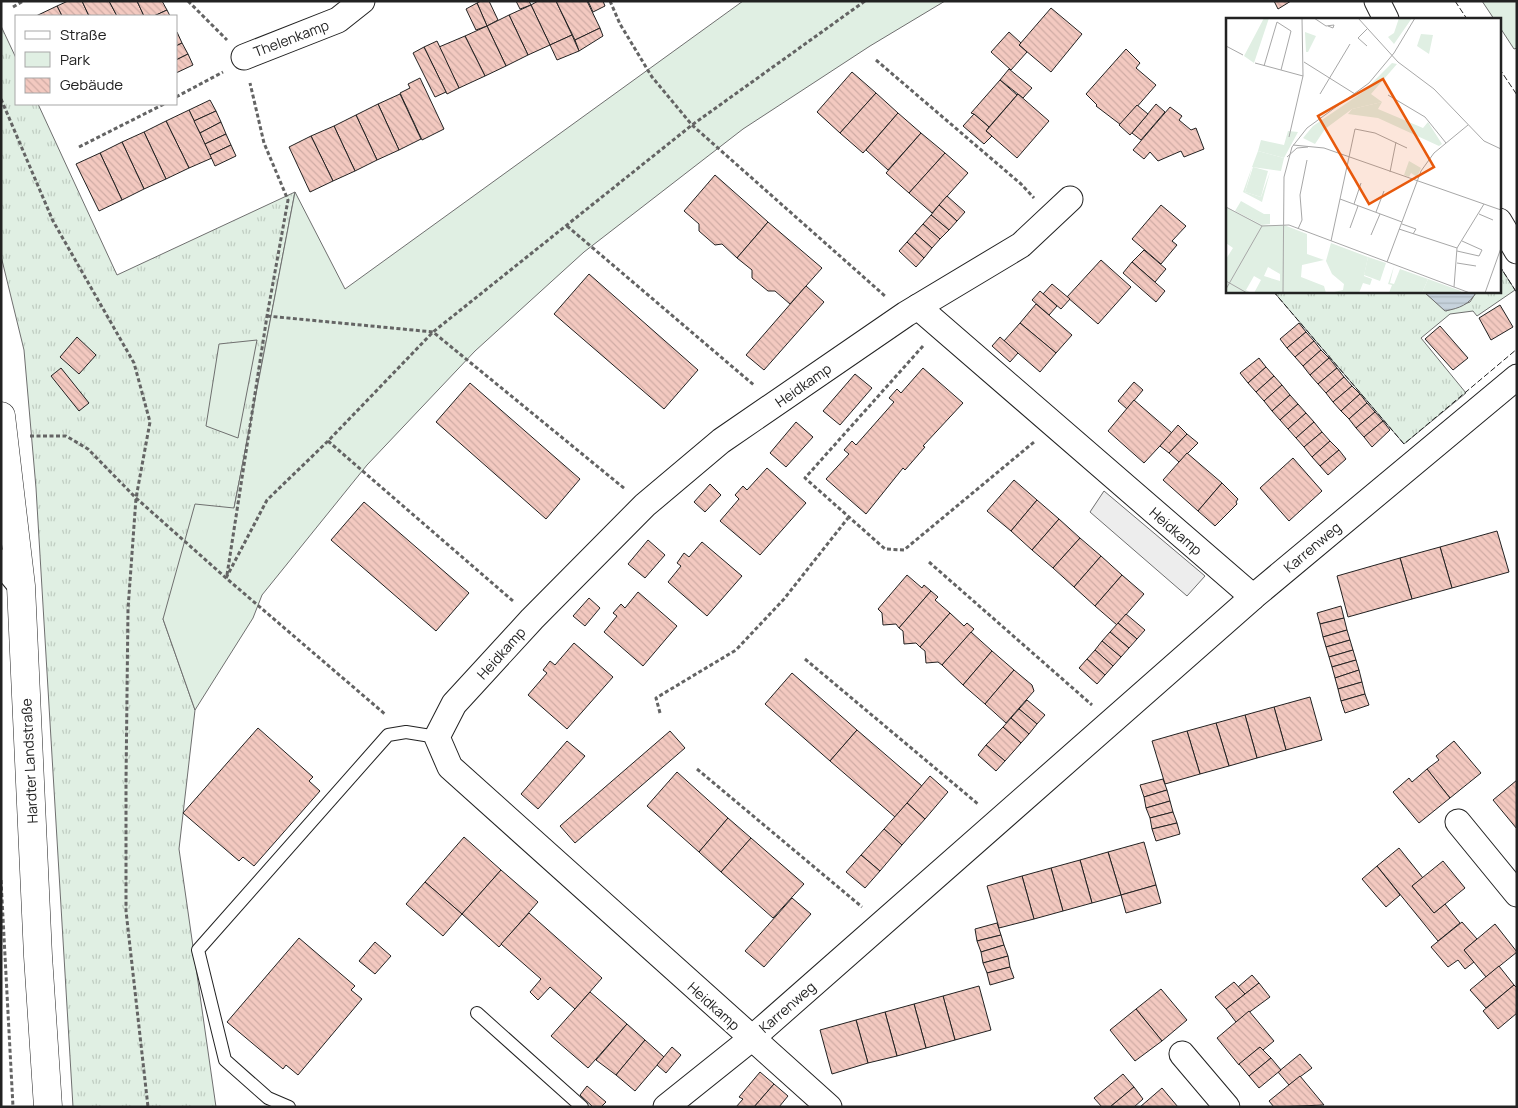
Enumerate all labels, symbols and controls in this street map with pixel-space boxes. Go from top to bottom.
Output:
legend [15,15,178,105]
street label: Thelenkamp [251,15,331,61]
inset map [1226,18,1500,292]
text: Straße [60,24,107,45]
text: Park [60,49,90,70]
text: Gebäude [60,74,123,95]
street label: Heidkamp [771,359,835,411]
street label: Heidkamp [1146,503,1206,559]
street label: Karrenweg [1279,517,1345,577]
street label: Heidkamp [472,623,530,683]
street label: Hardter Landstraße [16,698,42,824]
street label: Heidkamp [684,977,744,1035]
street label: Karrenweg [755,977,819,1037]

